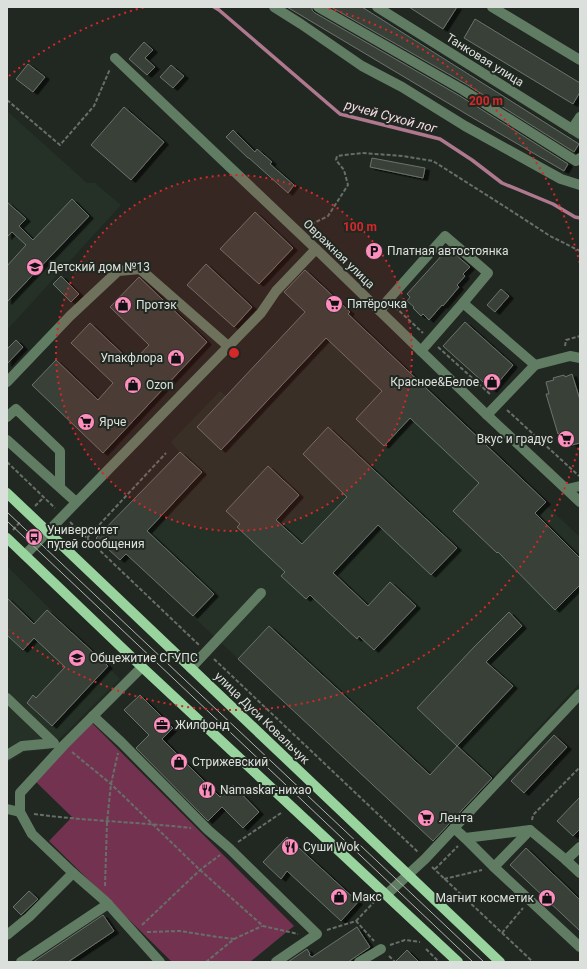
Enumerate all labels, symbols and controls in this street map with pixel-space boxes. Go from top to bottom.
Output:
street label: Танковая улица [444,30,526,90]
text: 200 m [469,94,503,108]
water label: ручей Сухой лог [342,97,439,136]
street label: Овражная улица [300,216,378,292]
text: 100 m [343,220,377,234]
parking icon: Платная автостоянка [364,241,384,261]
place label: Платная автостоянка [387,244,509,258]
school or university icon: Детский дом №13 [25,257,45,277]
place label: Детский дом №13 [48,260,150,274]
supermarket icon: Пятёрочка [324,294,344,314]
shop icon: Протэк [113,295,133,315]
place label: Пятёрочка [347,297,407,311]
place label: Протэк [136,298,177,312]
centre of rings [227,346,241,360]
shop icon: Упакфлора [166,348,186,368]
place label: Упакфлора [101,351,163,365]
shop icon: Красное&Белое [482,372,502,392]
shop icon: Ozon [123,375,143,395]
place label: Красное&Белое [390,375,479,389]
place label: Ozon [146,378,174,392]
supermarket icon: Ярче [76,412,96,432]
place label: Ярче [99,415,126,429]
supermarket icon: Вкус и градус [556,429,576,449]
place label: Вкус и градус [477,432,553,446]
place label: Университет путей сообщения [47,523,144,551]
bus stop icon: Университет путей сообщения [24,527,44,547]
school or university icon: Общежитие СГУПС [67,648,87,668]
place label: Общежитие СГУПС [90,651,198,665]
street label: улица Дуси Ковальчук [212,669,313,767]
office icon: Жилфонд [152,715,172,735]
place label: Жилфонд [175,718,229,732]
shop icon: Стрижевский [169,752,189,772]
place label: Стрижевский [192,755,268,769]
restaurant icon: Namaskar-нихао [197,780,217,800]
place label: Namaskar-нихао [220,783,312,797]
supermarket icon: Лента [416,808,436,828]
place label: Лента [439,811,473,825]
restaurant icon: Суши Wok [280,837,300,857]
place label: Суши Wok [303,840,360,854]
shop icon: Макс [329,887,349,907]
shop icon: Магнит косметик [537,888,557,908]
place label: Макс [352,890,382,904]
place label: Магнит косметик [435,891,535,905]

